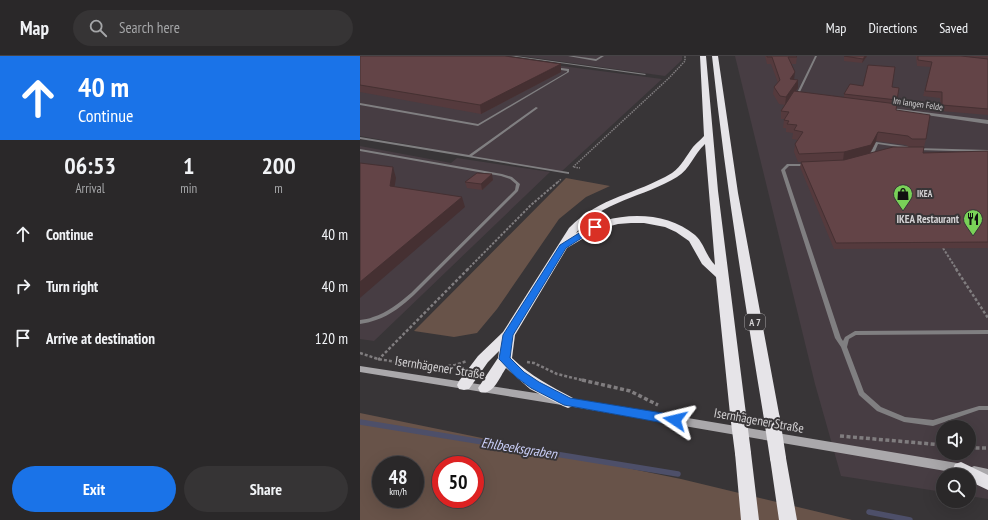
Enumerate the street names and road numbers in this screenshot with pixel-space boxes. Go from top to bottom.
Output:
street label: Im langen Felde [892,95,944,112]
road number: A 7 [745,314,765,330]
street label: Isernhägener Straße [394,352,486,383]
street label: Isernhägener Straße [713,404,805,437]

